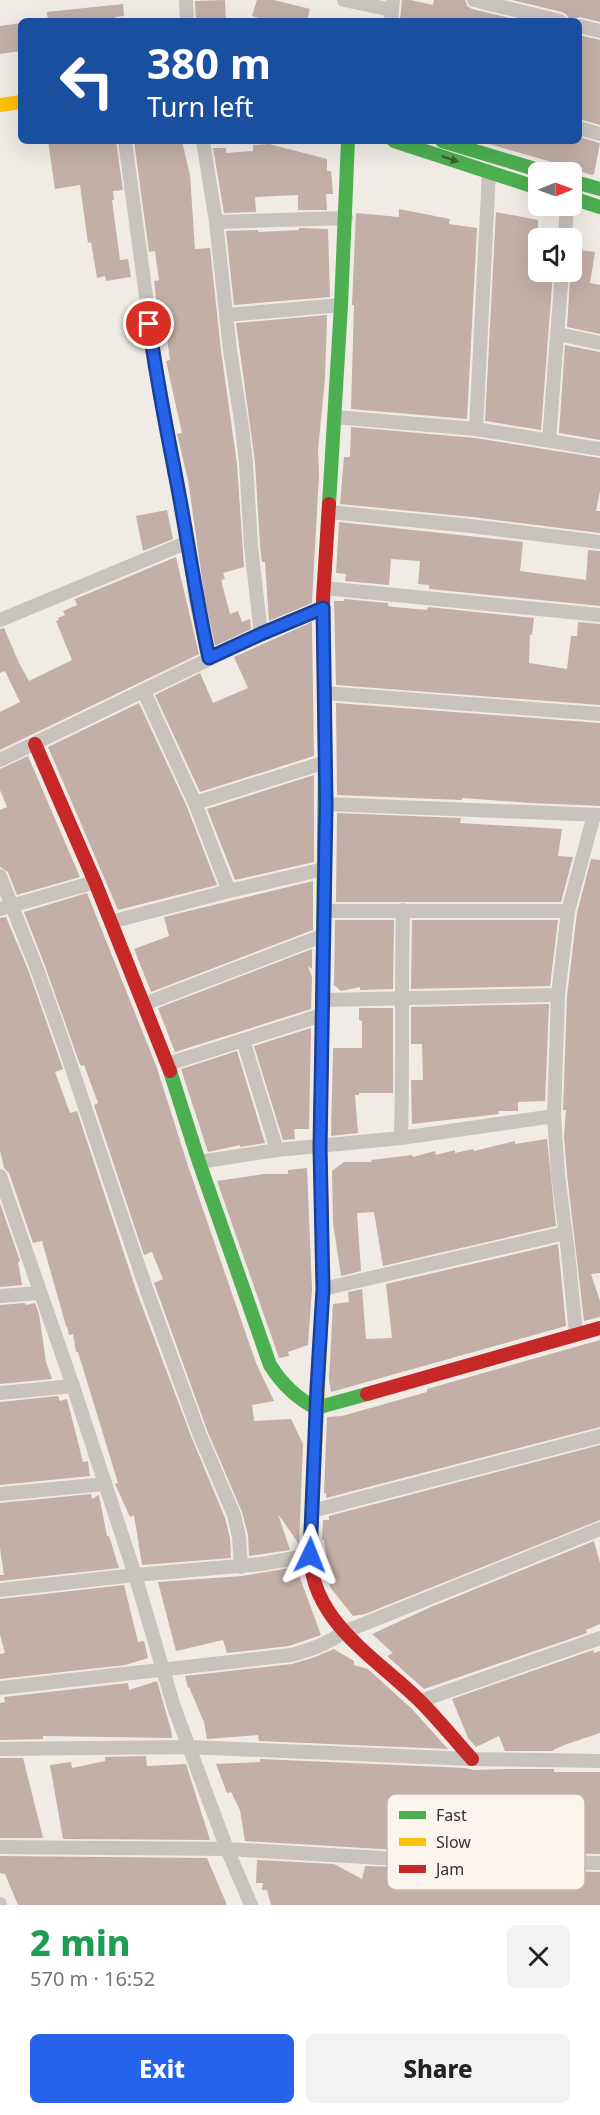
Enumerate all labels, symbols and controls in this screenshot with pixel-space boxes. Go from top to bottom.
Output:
text: 380 m [147,34,271,91]
icon: left [48,42,126,120]
text: Turn left [147,88,253,125]
one-way arrow [441,155,459,165]
north arrow [528,162,582,216]
map controls [528,162,582,282]
button: sound [528,228,582,282]
pin [123,298,174,349]
icon: arrive [132,307,165,340]
position arrow [278,1523,342,1587]
legend [387,1794,585,1890]
text: Fast [436,1804,467,1826]
text: Slow [436,1831,471,1853]
text: Jam [434,1858,464,1880]
text: 2 min [30,1918,131,1967]
button: close [507,1925,570,1988]
text: 570 m · 16:52 [30,1965,155,1992]
button: Exit [30,2034,294,2103]
button: Share [306,2034,570,2103]

